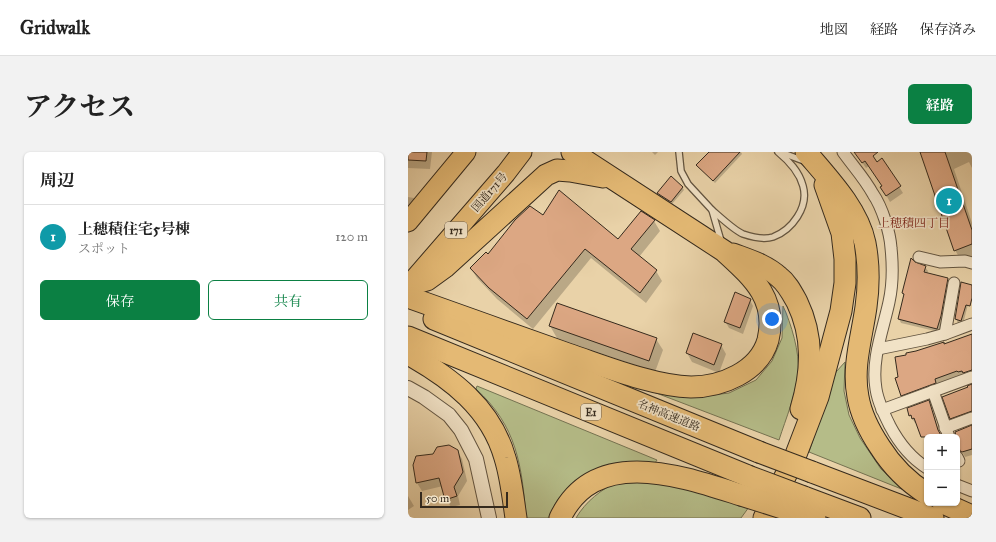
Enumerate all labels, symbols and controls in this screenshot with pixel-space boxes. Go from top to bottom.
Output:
text: Gridwalk [20,16,90,39]
text: 地図 [820,21,848,38]
text: 経路 [870,21,898,38]
text: 保存済み [920,21,976,38]
button: 経路 [908,84,972,124]
text: アクセス [24,89,135,124]
text: 周辺 [40,170,74,191]
street label: 国道171号 [469,170,510,215]
pin: 1 [936,186,962,216]
district label: 上穂積四丁目 [878,216,950,230]
text: 上穂積住宅5号棟 [78,220,190,238]
road number: 171 [445,222,467,238]
text: 1 [50,229,56,245]
text: 120 m [335,229,368,245]
text: スポット [78,241,130,257]
button: 保存 [40,280,200,320]
button: 共有 [208,280,368,320]
your location [762,309,782,329]
street label: 名神高速道路 [636,397,702,434]
road number: E1 [581,404,601,420]
map controls [924,434,960,506]
button: + [924,434,960,470]
button: − [924,470,960,506]
scale bar [420,490,508,509]
text: 50 m [426,492,449,505]

